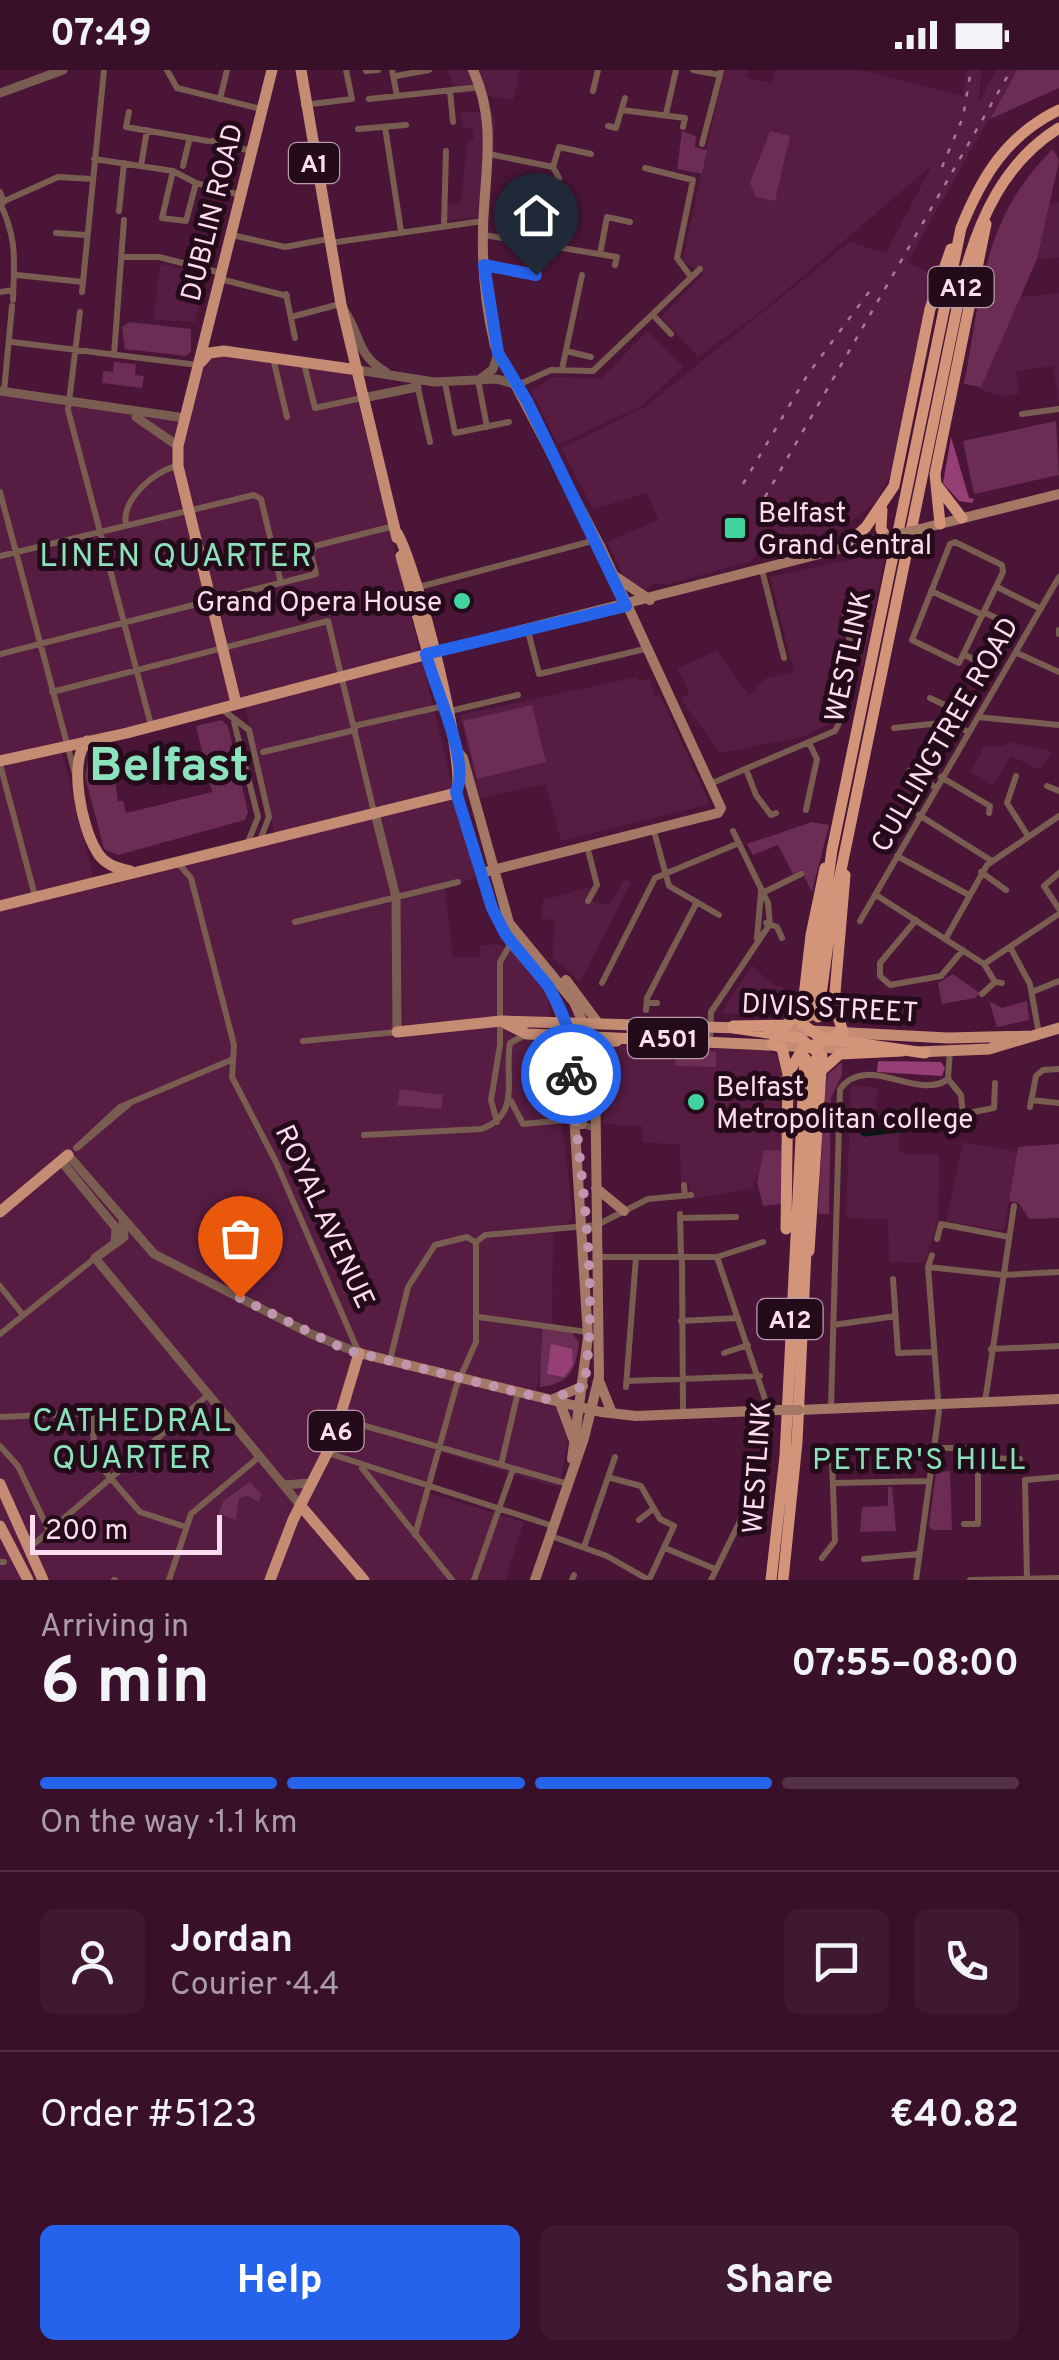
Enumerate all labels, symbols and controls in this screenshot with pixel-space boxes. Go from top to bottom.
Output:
text: 07:49 [50,11,152,60]
street label: DUBLIN ROAD [174,120,253,305]
road number: A1 [289,143,339,183]
pin [494,173,579,276]
icon: home [509,188,564,243]
road number: A12 [928,267,994,307]
place label: Belfast Grand Central [758,497,932,565]
marker: Belfast Grand Central [722,515,748,541]
district label: LINEN QUARTER [39,538,315,578]
place label: Grand Opera House [196,586,442,622]
street label: WESTLINK [818,587,881,726]
marker: Grand Opera House [451,590,473,612]
street label: CULLINGTREE ROAD [865,612,1029,859]
district label: Belfast [89,738,249,798]
street label: DIVIS STREET [740,987,919,1033]
road number: A501 [628,1018,708,1058]
courier [521,1024,621,1124]
icon: bike [544,1047,599,1102]
place label: Belfast Metropolitan college [716,1071,973,1139]
marker: Belfast Metropolitan college [685,1091,707,1113]
street label: ROYAL AVENUE [265,1120,382,1315]
pin [198,1196,283,1299]
icon: bag [213,1211,268,1266]
road number: A12 [758,1299,822,1339]
street label: WESTLINK [736,1399,782,1535]
district label: CATHEDRAL QUARTER [32,1403,234,1480]
road number: A6 [308,1411,364,1451]
district label: PETER'S HILL [812,1443,1028,1480]
scale bar [30,1510,222,1554]
text: 200 m [45,1514,128,1550]
text: Arriving in [40,1608,189,1648]
text: 07:55–08:00 [791,1641,1019,1690]
text: 6 min [40,1644,210,1726]
text: On the way · 1.1 km [40,1804,298,1844]
button: person [40,1909,145,2014]
button: chat [784,1909,889,2014]
button: phone [914,1909,1019,2014]
text: Jordan [170,1917,293,1966]
text: Courier · 4.4 [170,1966,339,2006]
text: Order #5123 [40,2092,257,2141]
text: €40.82 [890,2092,1019,2141]
button: Help [40,2225,520,2340]
button: Share [540,2225,1019,2340]

